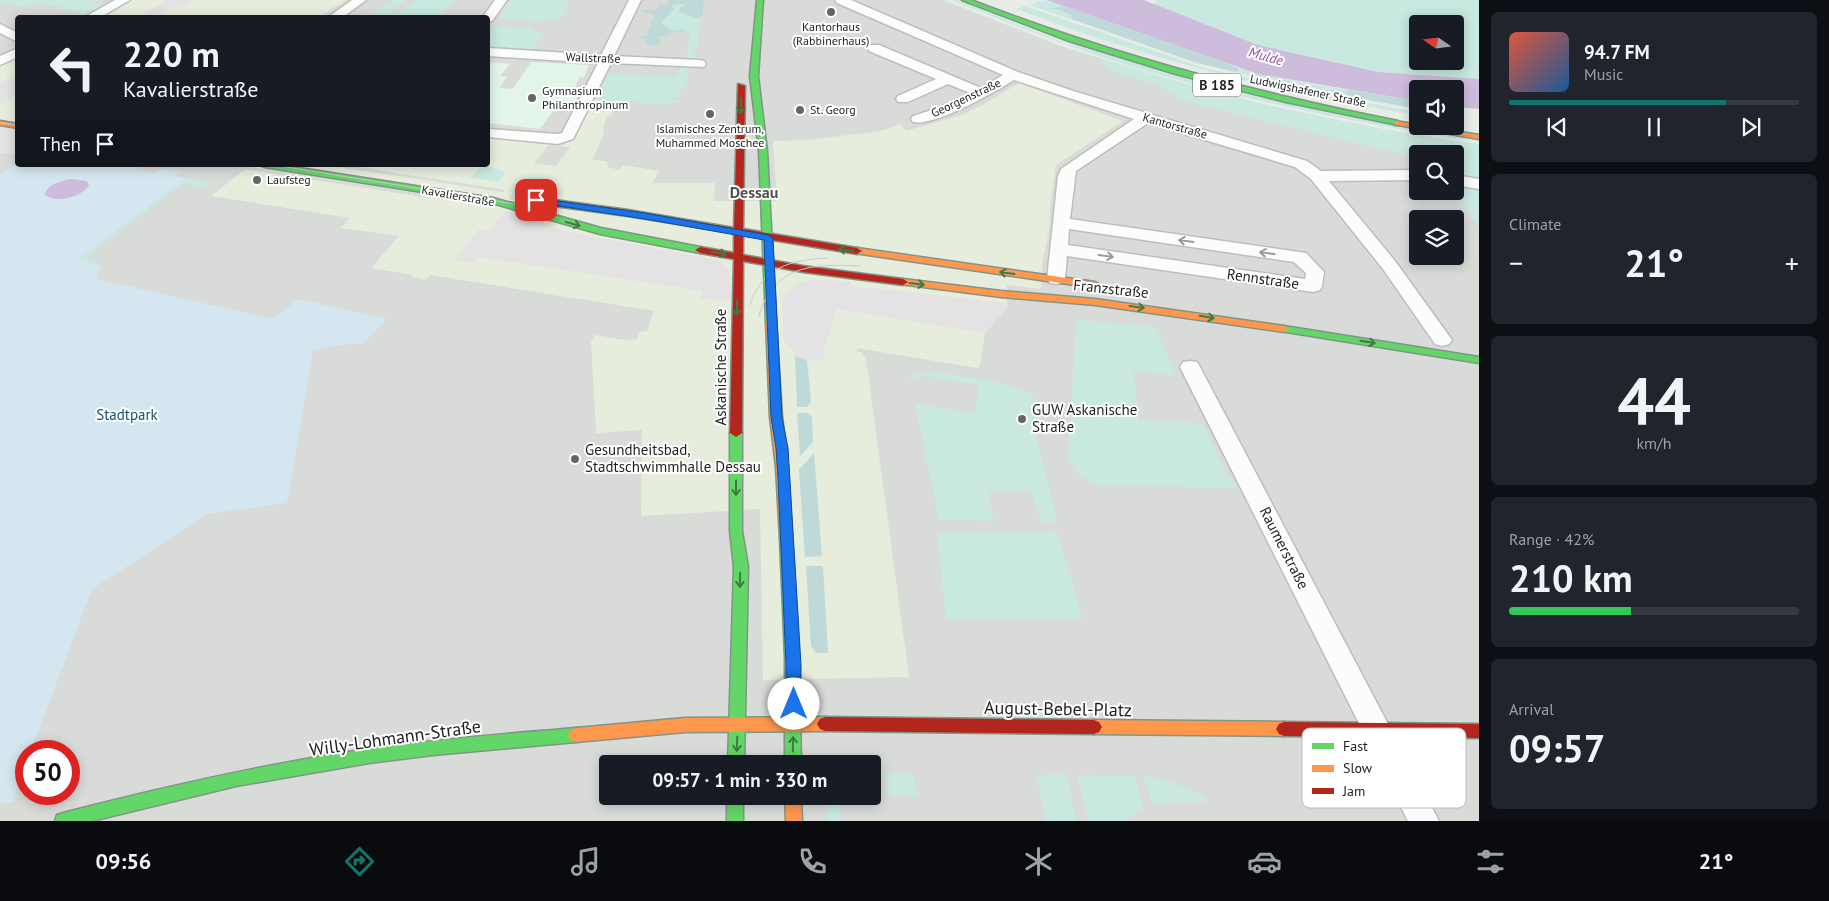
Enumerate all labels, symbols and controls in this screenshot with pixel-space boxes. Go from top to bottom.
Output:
marker: Kantorhaus (Rabbinerhaus) [825,6,837,18]
north arrow [1409,15,1464,70]
map controls [1409,15,1464,265]
place label: Kantorhaus (Rabbinerhaus) [793,19,869,48]
text: 220 m [123,31,220,77]
icon: left [40,35,105,100]
text: 94.7 FM [1584,40,1650,64]
water label: Mulde [1247,43,1286,70]
street label: Wallstraße [565,49,621,66]
text: Music [1584,64,1624,84]
street label: Ludwigshafener Straße [1249,71,1368,110]
road number: B 185 [1193,74,1241,96]
text: Kavalierstraße [123,75,259,103]
street label: Georgenstraße [929,75,1003,120]
button: sound [1409,80,1464,135]
place label: Gymnasium Philanthropinum [542,83,628,112]
marker: Gymnasium Philanthropinum [526,92,538,104]
one-way arrow [736,97,746,113]
place label: St. Georg [810,102,856,117]
marker: St. Georg [794,104,806,116]
marker: Islamisches Zentrum, Muhammed Moschee [704,108,716,120]
street label: Kantorstraße [1141,109,1209,142]
icon: previous [1543,113,1571,141]
icon: pause [1640,113,1668,141]
icon: next [1737,113,1765,141]
place label: Islamisches Zentrum, Muhammed Moschee [656,121,764,150]
icon: arrive [91,130,119,158]
text: Then [40,132,81,156]
button: search [1409,145,1464,200]
place label: Laufsteg [267,172,311,187]
marker: Laufsteg [251,174,263,186]
pin [515,179,557,221]
street label: Kavalierstraße [420,182,496,209]
district label: Dessau [730,182,778,202]
icon: arrive [522,186,550,214]
button: layers [1409,210,1464,265]
text: Climate [1509,214,1561,234]
one-way arrow [565,220,581,230]
one-way arrow [1178,236,1194,246]
text: 21° [1624,238,1684,287]
one-way arrow [839,244,855,254]
text: − [1509,244,1523,281]
text: + [1785,244,1799,281]
one-way arrow [1259,247,1275,257]
one-way arrow [710,249,726,258]
one-way arrow [1098,251,1114,261]
street label: Rennstraße [1226,264,1300,293]
one-way arrow [1000,268,1016,278]
street label: Franzstraße [1072,275,1150,302]
one-way arrow [909,279,925,289]
one-way arrow [732,300,742,316]
one-way arrow [1128,302,1144,312]
street label: Askanische Straße [711,309,730,425]
one-way arrow [1199,312,1215,322]
one-way arrow [1360,337,1376,347]
text: 44 [1617,358,1691,442]
place label: GUW Askanische Straße [1032,400,1137,436]
park label: Stadtpark [96,405,159,424]
marker: GUW Askanische Straße [1016,413,1028,425]
text: km/h [1636,433,1672,453]
place label: Gesundheitsbad, Stadtschwimmhalle Dessau [585,440,761,476]
marker: Gesundheitsbad, Stadtschwimmhalle Dessau [569,453,581,465]
one-way arrow [731,480,741,496]
street label: Raumerstraße [1256,504,1313,592]
text: Range · 42% [1509,529,1594,549]
text: 210 km [1509,553,1633,602]
one-way arrow [736,572,745,588]
position arrow [767,677,819,729]
street label: August-Bebel-Platz [984,696,1132,721]
text: Arrival [1509,699,1554,719]
street label: Willy-Lohmann-Straße [308,714,482,761]
text: 09:57 [1509,723,1605,772]
legend [1302,728,1466,808]
one-way arrow [733,736,742,752]
one-way arrow [789,736,798,752]
text: Fast [1343,737,1368,755]
speed limit sign: 50 [15,740,80,805]
text: Slow [1343,759,1373,777]
text: 09:57 · 1 min · 330 m [653,768,827,792]
text: Jam [1342,782,1365,800]
icon: directions [342,844,377,879]
icon: music [568,844,603,879]
icon: phone [795,844,830,879]
icon: climate [1021,844,1056,879]
icon: car [1247,844,1282,879]
icon: filters [1473,844,1508,879]
text: 09:56 [96,847,151,875]
text: 21° [1699,847,1733,875]

